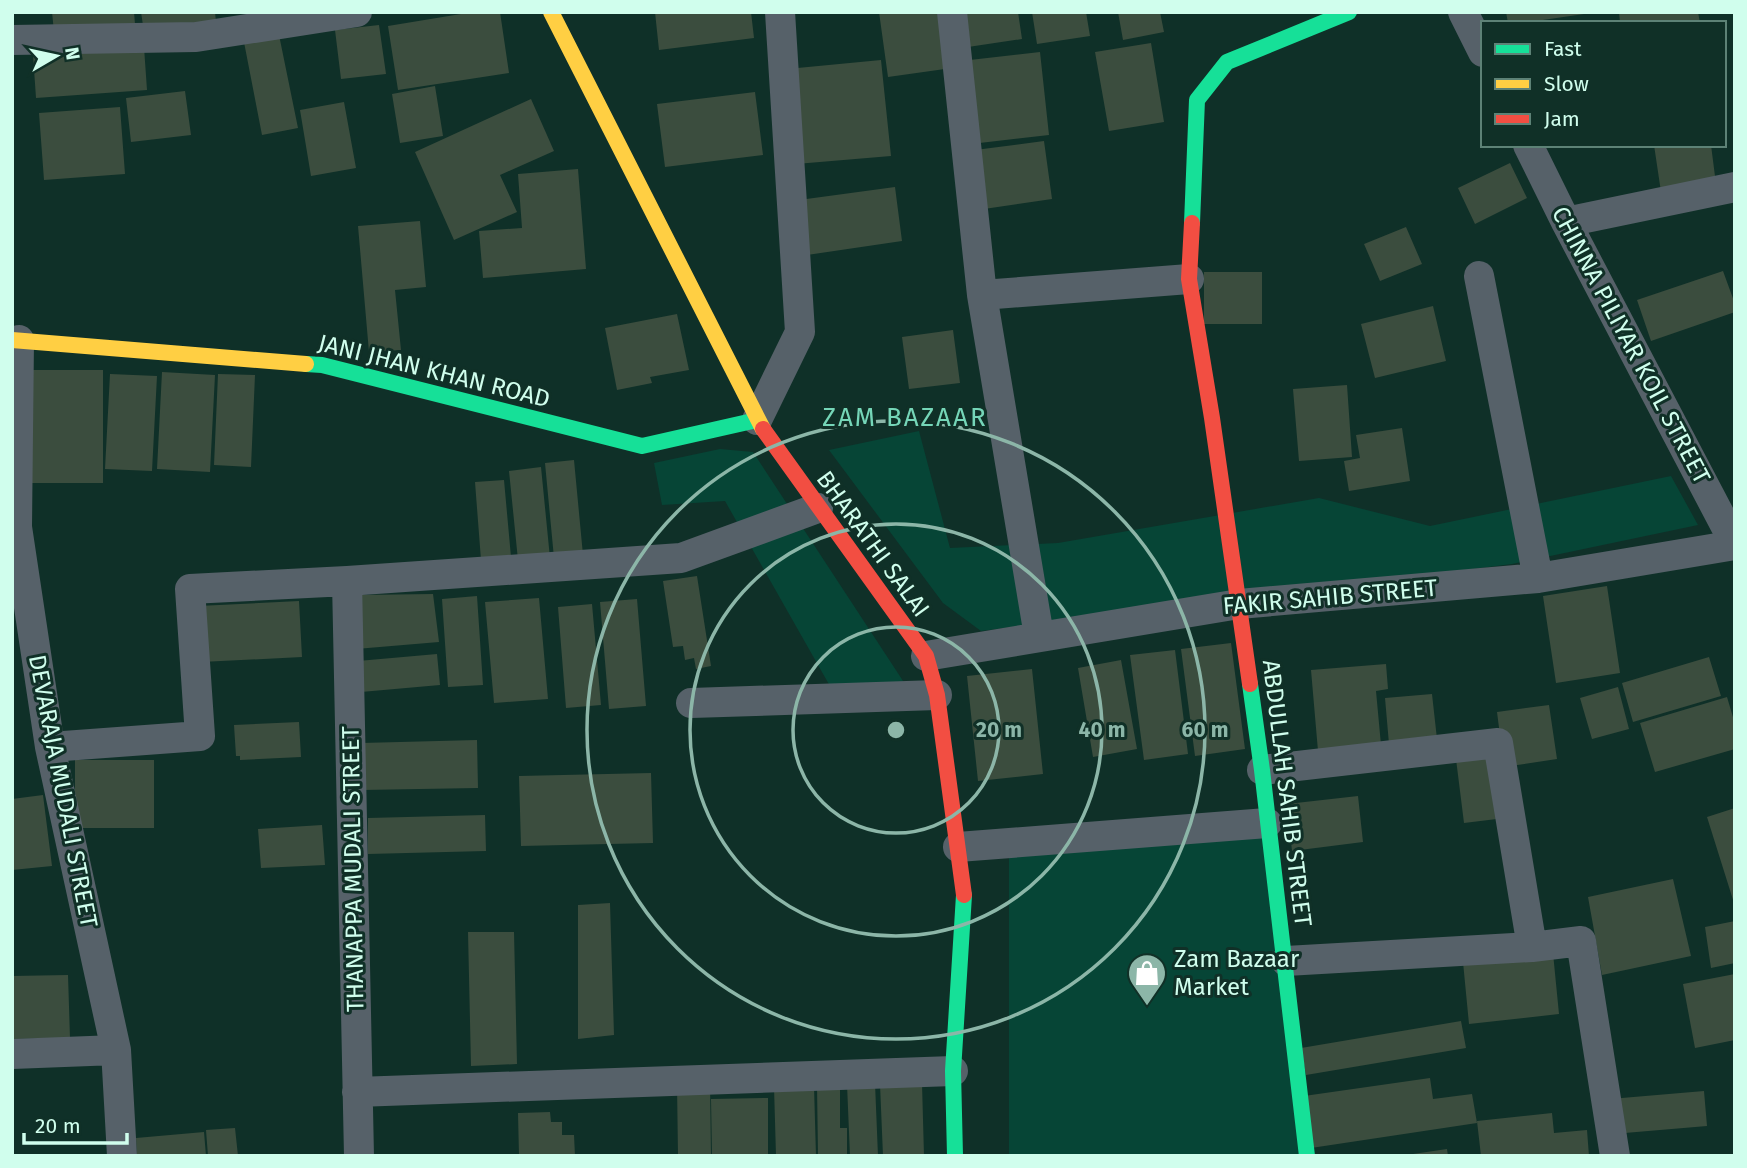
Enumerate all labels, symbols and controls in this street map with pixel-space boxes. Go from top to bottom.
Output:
north arrow [21,21,91,91]
legend [1481,21,1726,147]
text: Fast [1544,36,1582,62]
text: N [60,45,85,61]
text: Slow [1544,71,1589,97]
text: Jam [1544,106,1580,132]
street label: CHINNA PILIYAR KOIL STREET [1546,202,1716,489]
street label: JANI JHAN KHAN ROAD [315,329,553,413]
district label: ZAM BAZAAR [822,402,988,433]
street label: BHARATHI SALAI [811,466,935,622]
street label: FAKIR SAHIB STREET [1222,574,1439,620]
street label: DEVARAJA MUDALI STREET [23,652,103,930]
street label: ABDULLAH SAHIB STREET [1257,658,1317,929]
text: 20 m [976,717,1022,743]
text: 40 m [1079,717,1125,743]
text: 60 m [1182,717,1228,743]
centre of rings [884,718,908,742]
street label: THANAPPA MUDALI STREET [336,725,369,1012]
place label: Zam Bazaar Market [1174,945,1300,1001]
shop icon: Zam Bazaar Market [1126,952,1168,1007]
scale bar [24,1102,128,1146]
text: 20 m [35,1113,81,1139]

